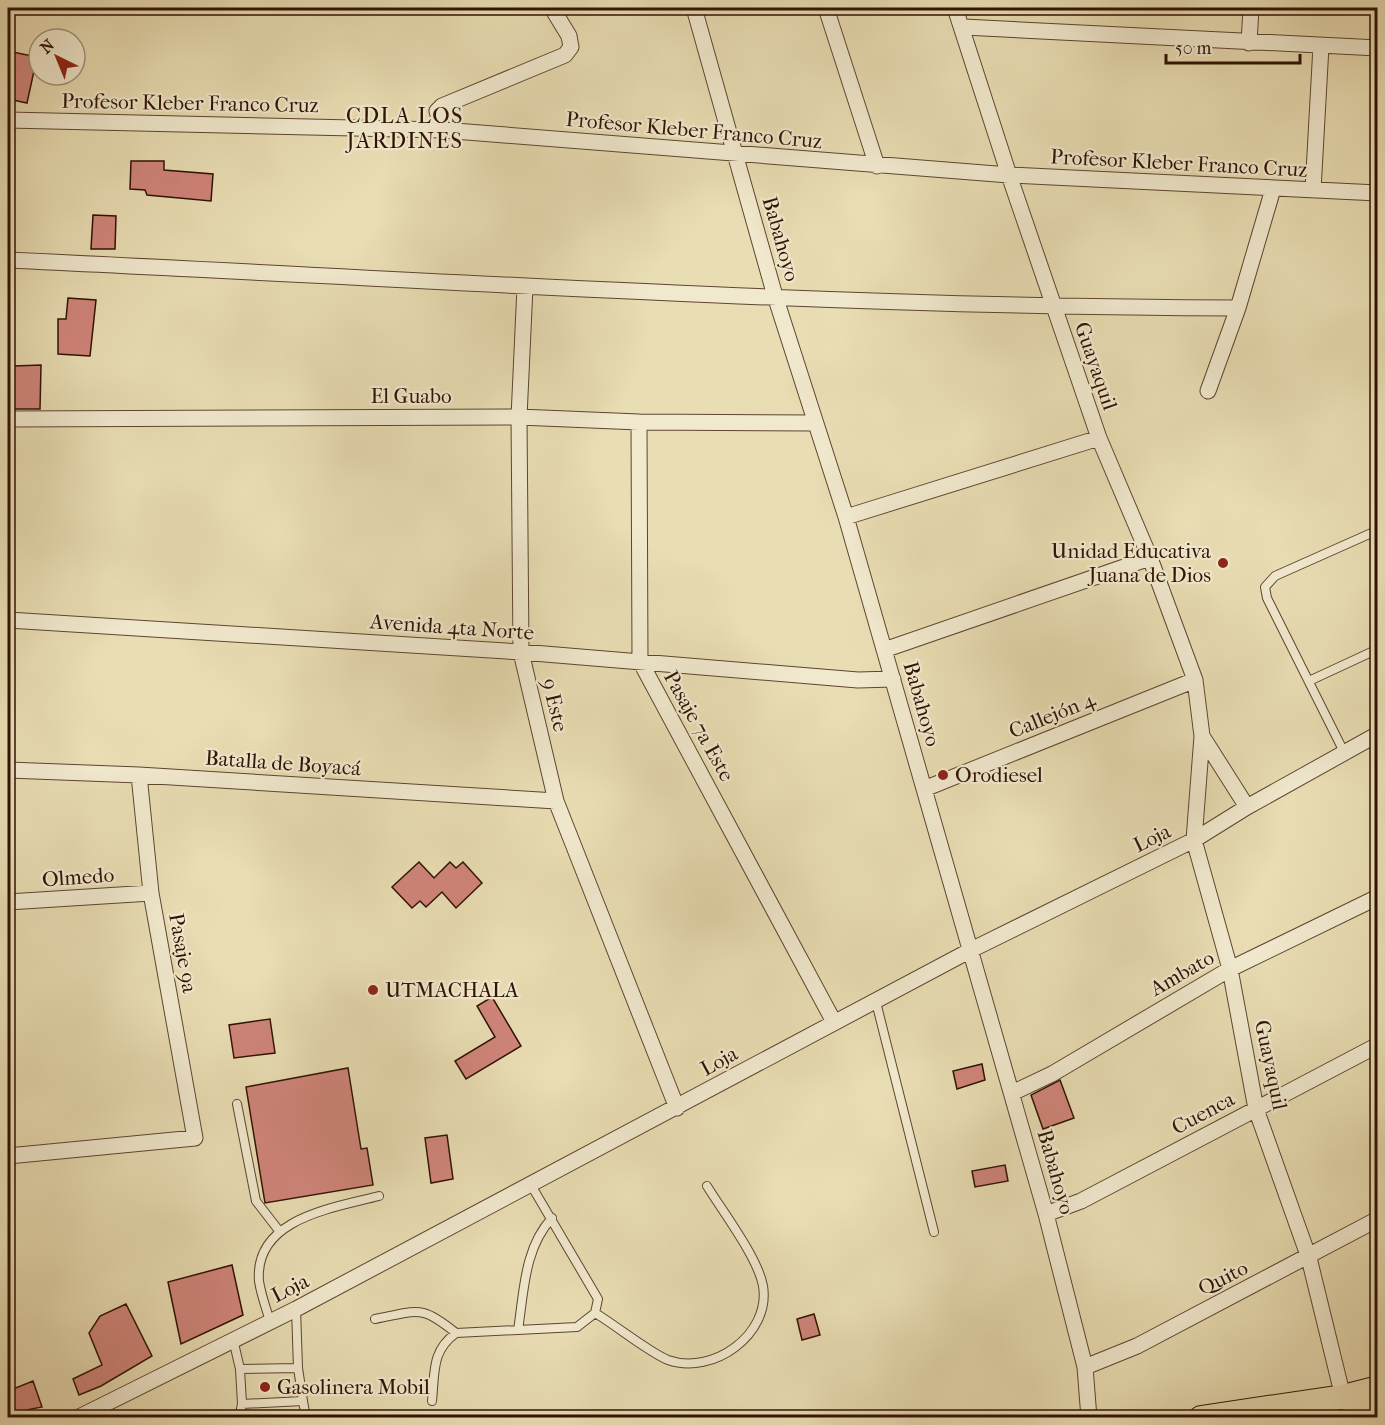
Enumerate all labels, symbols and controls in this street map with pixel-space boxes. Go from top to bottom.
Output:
north arrow [27,27,87,87]
scale bar [1166,27,1300,65]
text: N [36,35,59,57]
text: 50 m [1175,38,1212,59]
street label: Profesor Kleber Franco Cruz [61,89,319,117]
district label: CDLA LOS JARDINES [345,103,464,154]
street label: Profesor Kleber Franco Cruz [565,107,823,153]
street label: Profesor Kleber Franco Cruz [1050,144,1308,182]
street label: Babahoyo [757,194,805,284]
street label: Guayaquil [1070,319,1122,413]
street label: El Guabo [370,384,452,408]
place label: Unidad Educativa Juana de Dios [1051,539,1211,587]
marker: Unidad Educativa Juana de Dios [1216,556,1230,570]
street label: Avenida 4ta Norte [368,609,535,645]
street label: Babahoyo [898,659,946,749]
street label: Pasaje 7a Este [659,667,739,785]
street label: 9 Este [537,676,573,734]
street label: Callejón 4 [1005,687,1099,743]
street label: Batalla de Boyacá [204,746,362,780]
place label: Orodiesel [955,763,1043,787]
marker: Orodiesel [936,768,950,782]
street label: Loja [1129,819,1175,857]
street label: Olmedo [41,863,115,891]
street label: Pasaje 9a [164,911,202,995]
street label: Ambato [1145,945,1218,1001]
place label: UTMACHALA [385,978,519,1002]
marker: UTMACHALA [366,983,380,997]
street label: Guayaquil [1250,1018,1292,1112]
street label: Loja [696,1041,742,1081]
street label: Cuenca [1168,1086,1239,1139]
street label: Babahoyo [1032,1127,1080,1217]
street label: Quito [1194,1255,1252,1301]
street label: Loja [267,1268,313,1307]
place label: Gasolinera Mobil [277,1375,430,1399]
marker: Gasolinera Mobil [258,1380,272,1394]

